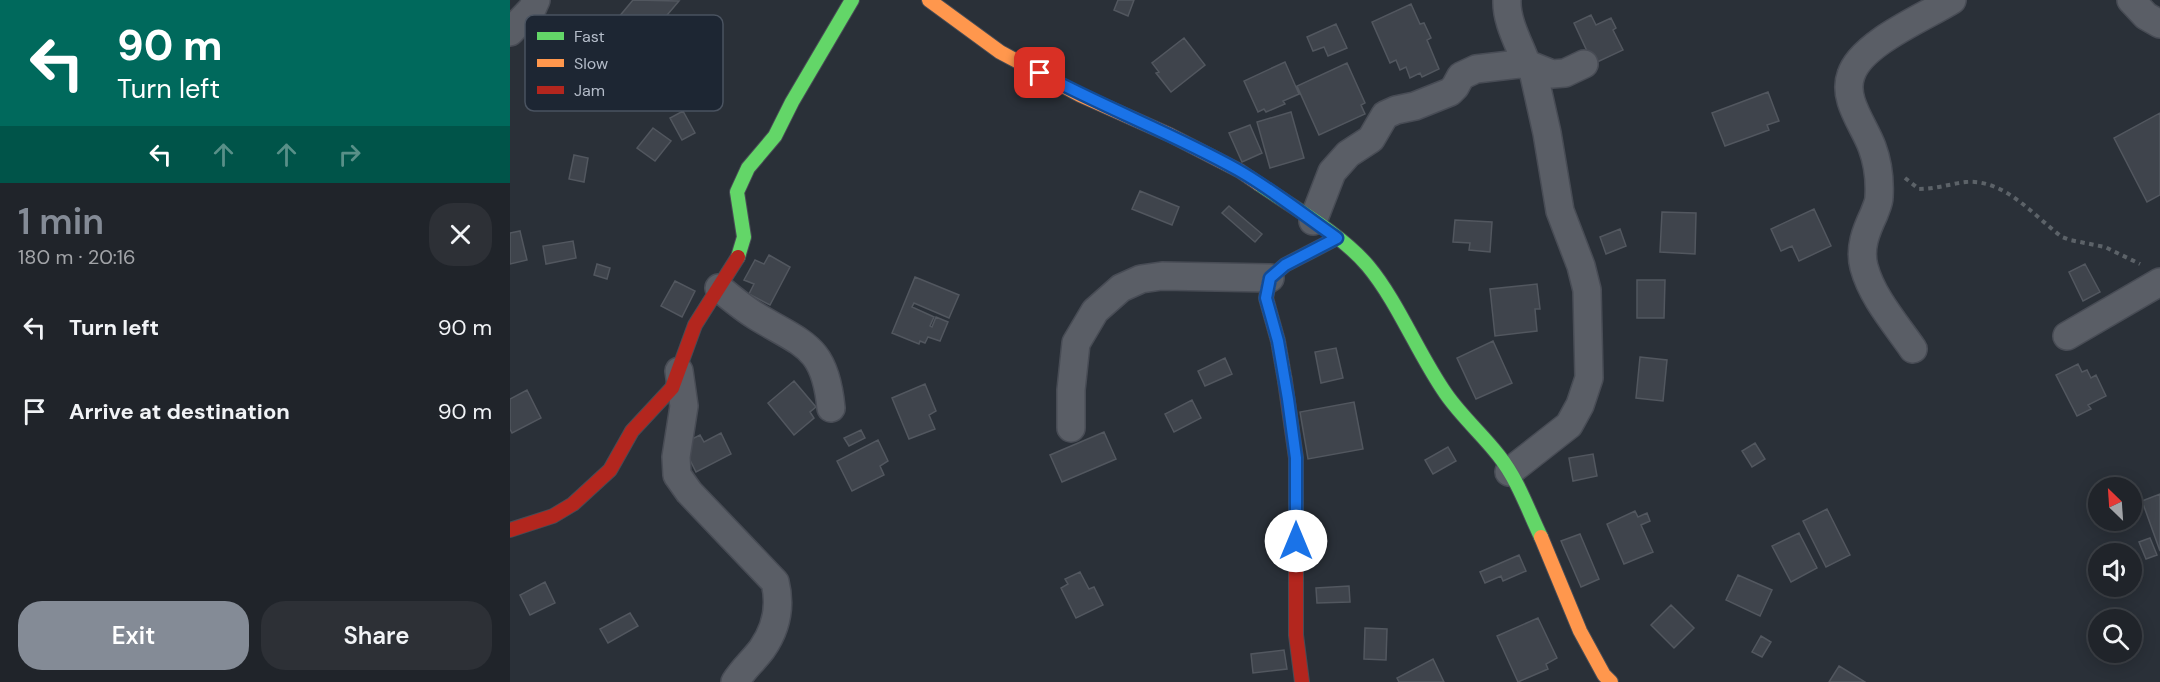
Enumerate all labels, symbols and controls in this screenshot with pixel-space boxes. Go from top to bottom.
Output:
legend [525,15,723,111]
text: 90 m [117,18,223,73]
icon: left [18,24,96,102]
text: Fast [574,26,605,47]
pin [1014,47,1065,98]
text: Slow [574,53,608,74]
icon: arrive [1023,56,1056,89]
text: Turn left [117,71,220,106]
text: Jam [574,80,605,101]
icon: left [144,138,177,171]
icon: ahead [207,138,240,171]
icon: ahead [270,138,303,171]
icon: right [333,138,366,171]
text: 1 min [18,198,104,245]
button: close [429,203,492,266]
text: 180 m · 20:16 [18,244,136,270]
icon: left [18,311,51,344]
text: Turn left [69,313,159,342]
text: 90 m [438,313,492,342]
icon: arrive [18,395,51,428]
text: Arrive at destination [69,397,290,426]
text: 90 m [438,397,492,426]
north arrow [2088,477,2142,531]
map controls [2088,477,2142,663]
position arrow [1264,509,1328,573]
button: sound [2088,543,2142,597]
button: Exit [18,601,249,670]
button: Share [261,601,492,670]
button: search [2088,609,2142,663]

